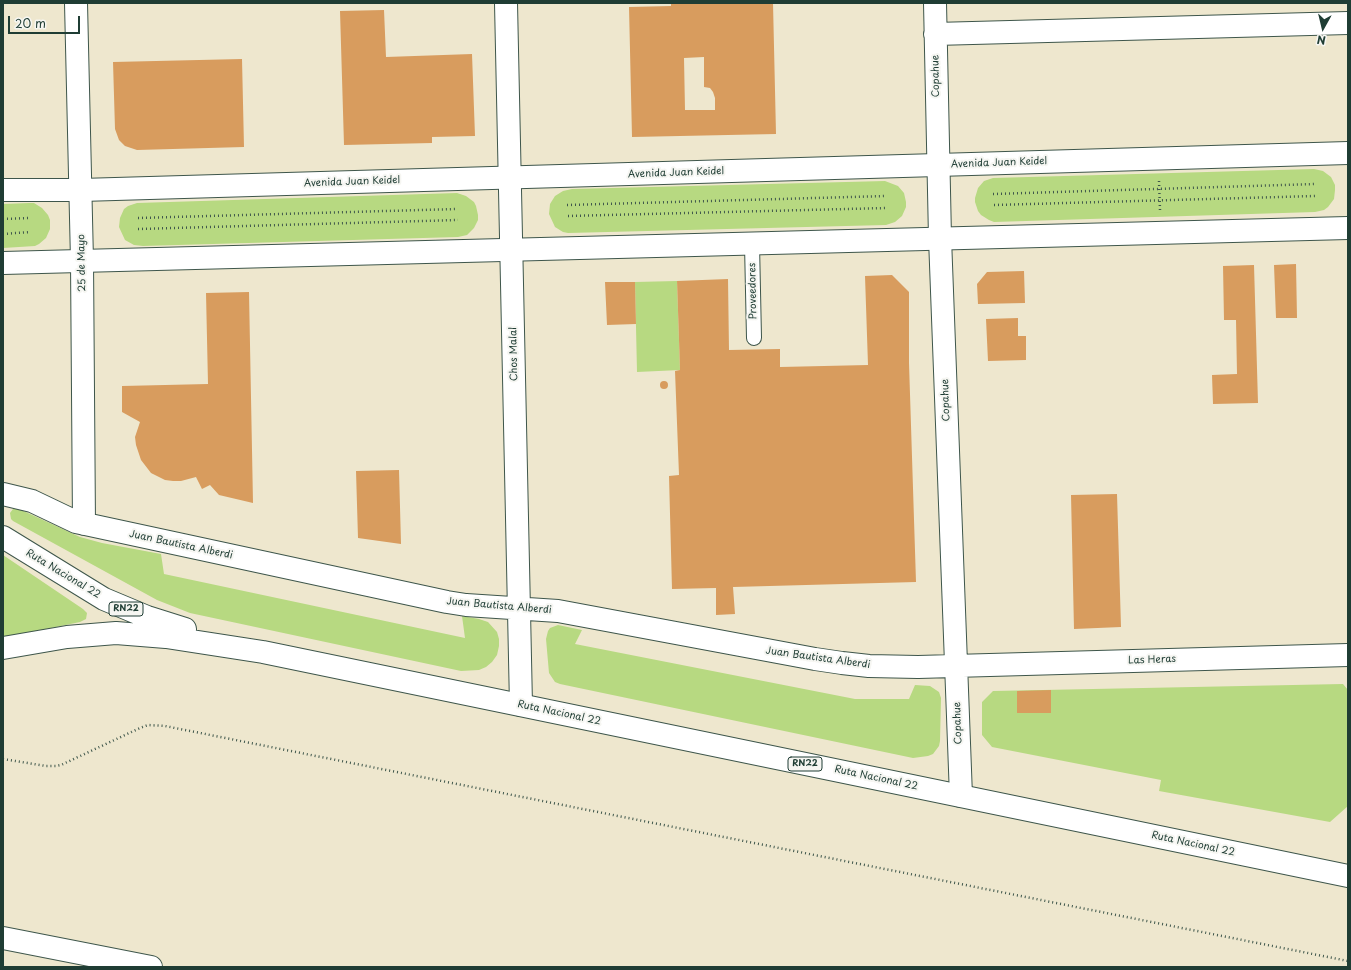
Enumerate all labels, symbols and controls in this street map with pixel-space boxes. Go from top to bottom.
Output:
scale bar [10,8,82,34]
north arrow [1303,8,1343,48]
text: 20 m [15,14,46,32]
text: N [1316,31,1327,49]
street label: Copahue [930,55,942,97]
street label: Avenida Juan Keidel [951,155,1047,171]
street label: Avenida Juan Keidel [628,165,724,181]
street label: Avenida Juan Keidel [304,174,400,190]
street label: 25 de Mayo [75,234,89,292]
street label: Proveedores [747,263,759,319]
street label: Chos Malal [508,327,520,381]
street label: Copahue [939,378,953,422]
street label: Juan Bautista Alberdi [128,528,234,562]
street label: Ruta Nacional 22 [24,547,102,601]
street label: Juan Bautista Alberdi [446,595,552,617]
road number: RN22 [109,602,143,616]
street label: Juan Bautista Alberdi [765,645,871,671]
street label: Las Heras [1128,653,1176,667]
street label: Ruta Nacional 22 [516,698,602,728]
street label: Copahue [951,701,965,745]
road number: RN22 [788,757,822,771]
street label: Ruta Nacional 22 [833,763,919,793]
street label: Ruta Nacional 22 [1150,829,1236,859]

